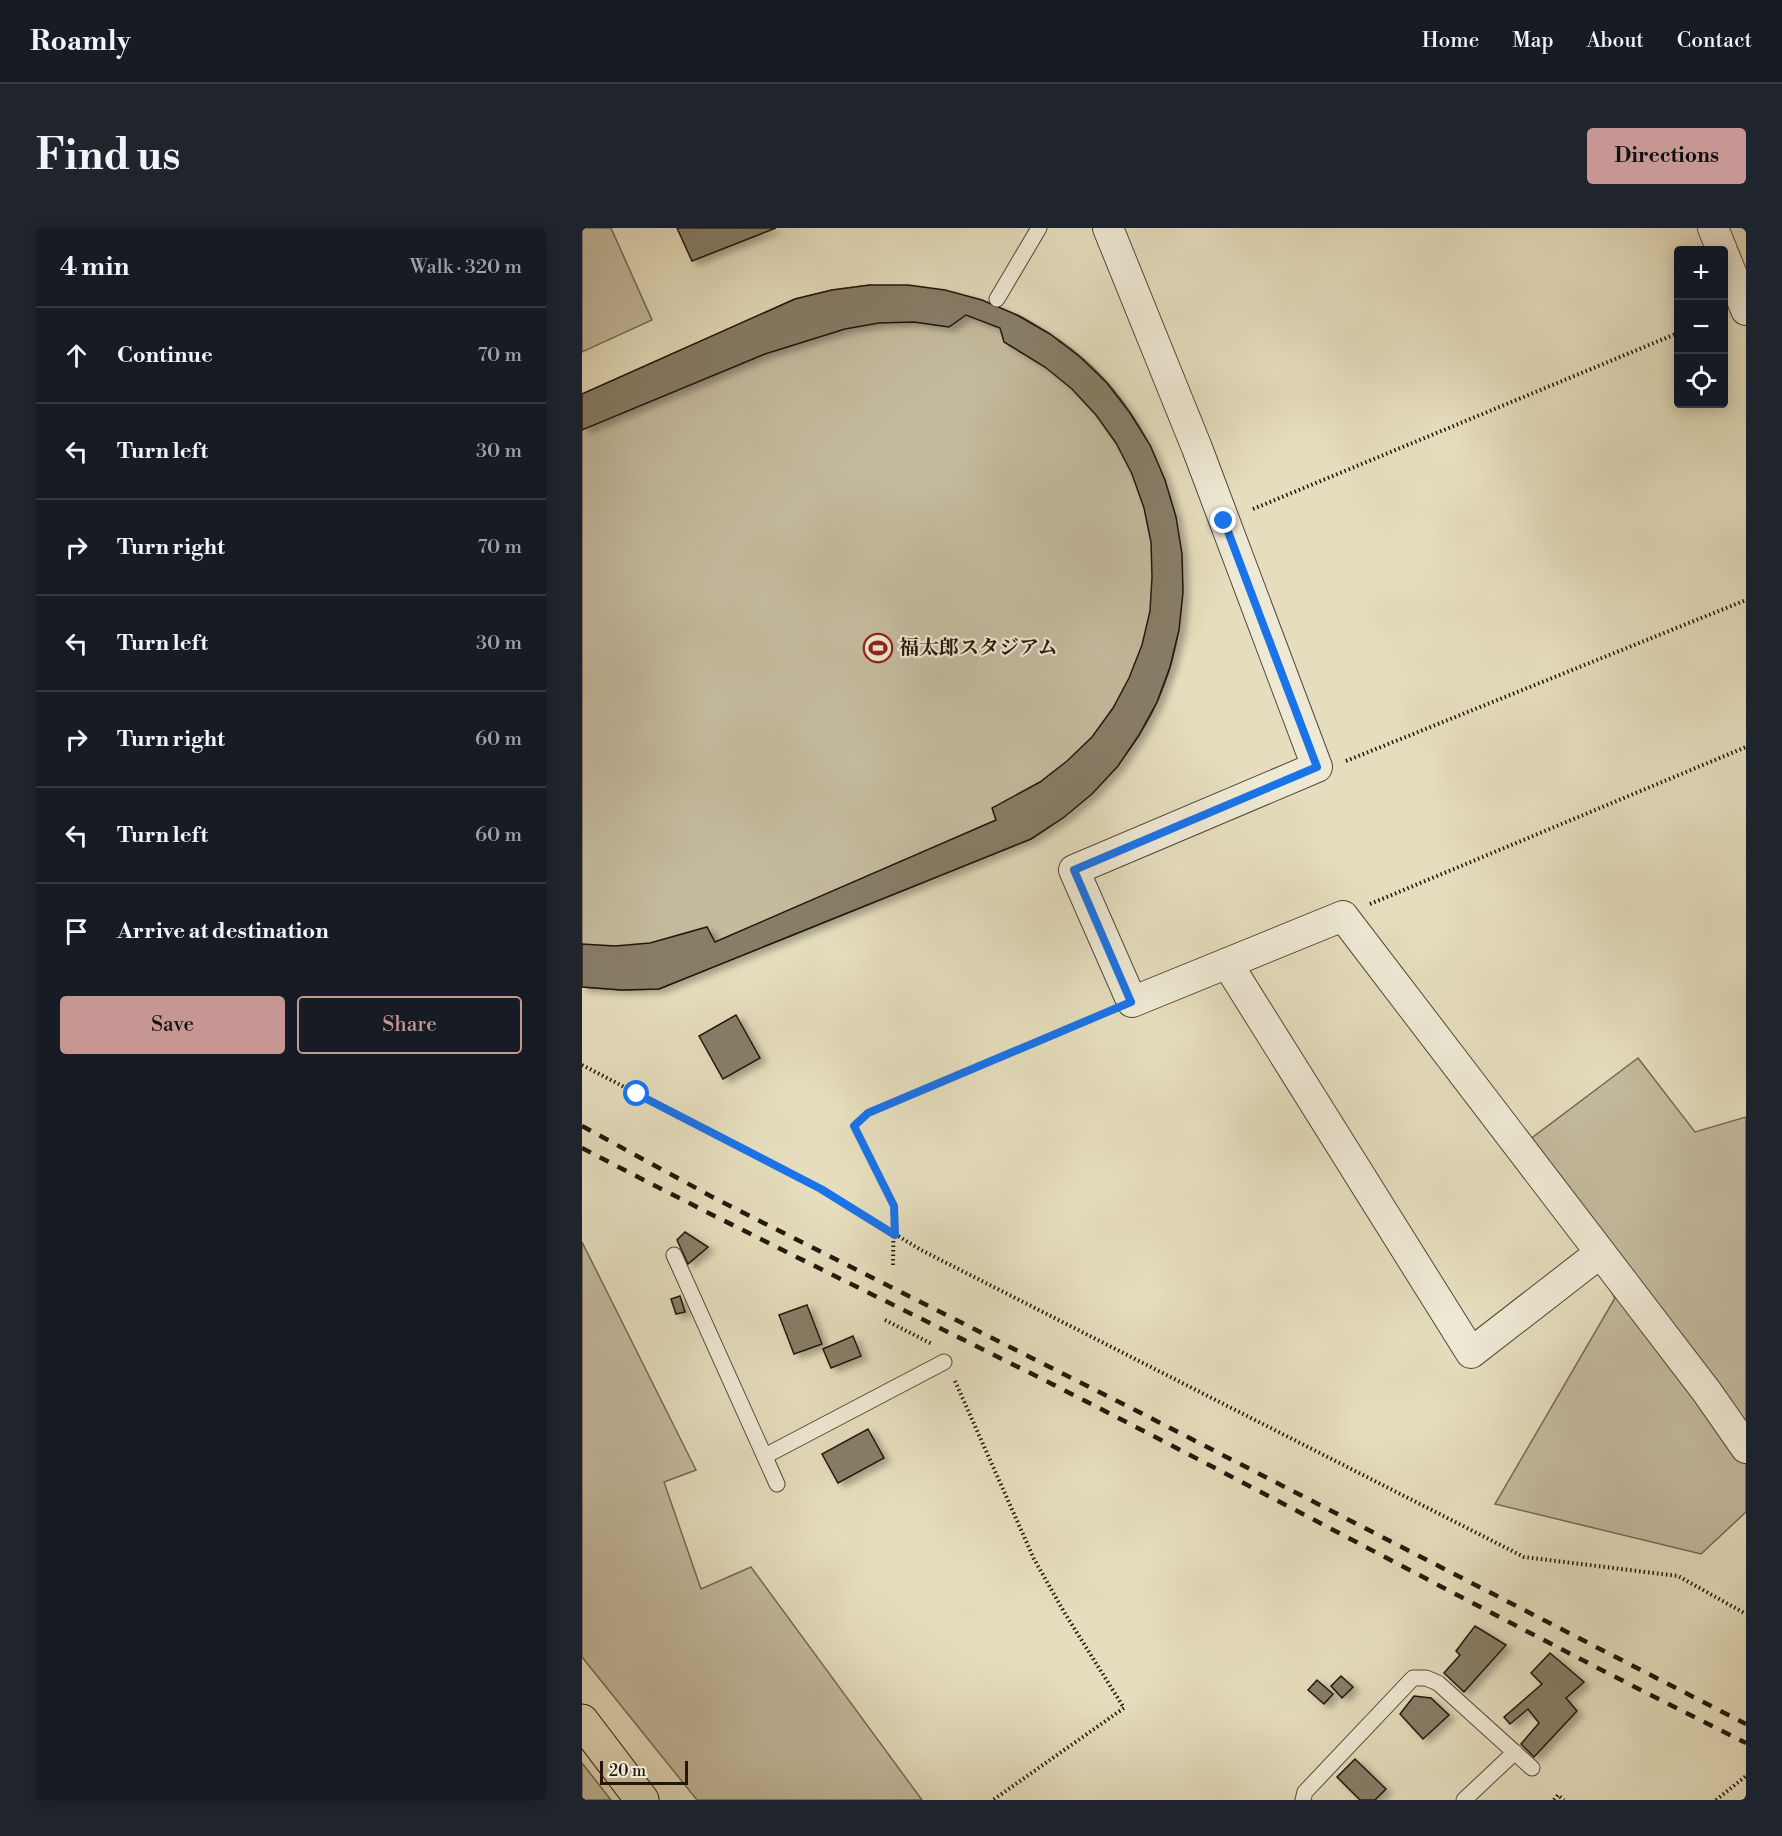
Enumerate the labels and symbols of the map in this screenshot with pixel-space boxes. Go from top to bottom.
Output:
route end [1210,507,1236,533]
sports icon: 福太郎スタジアム [862,632,894,664]
place label: 福太郎スタジアム [899,636,1058,661]
route start [623,1080,649,1106]
scale bar [600,1758,688,1786]

